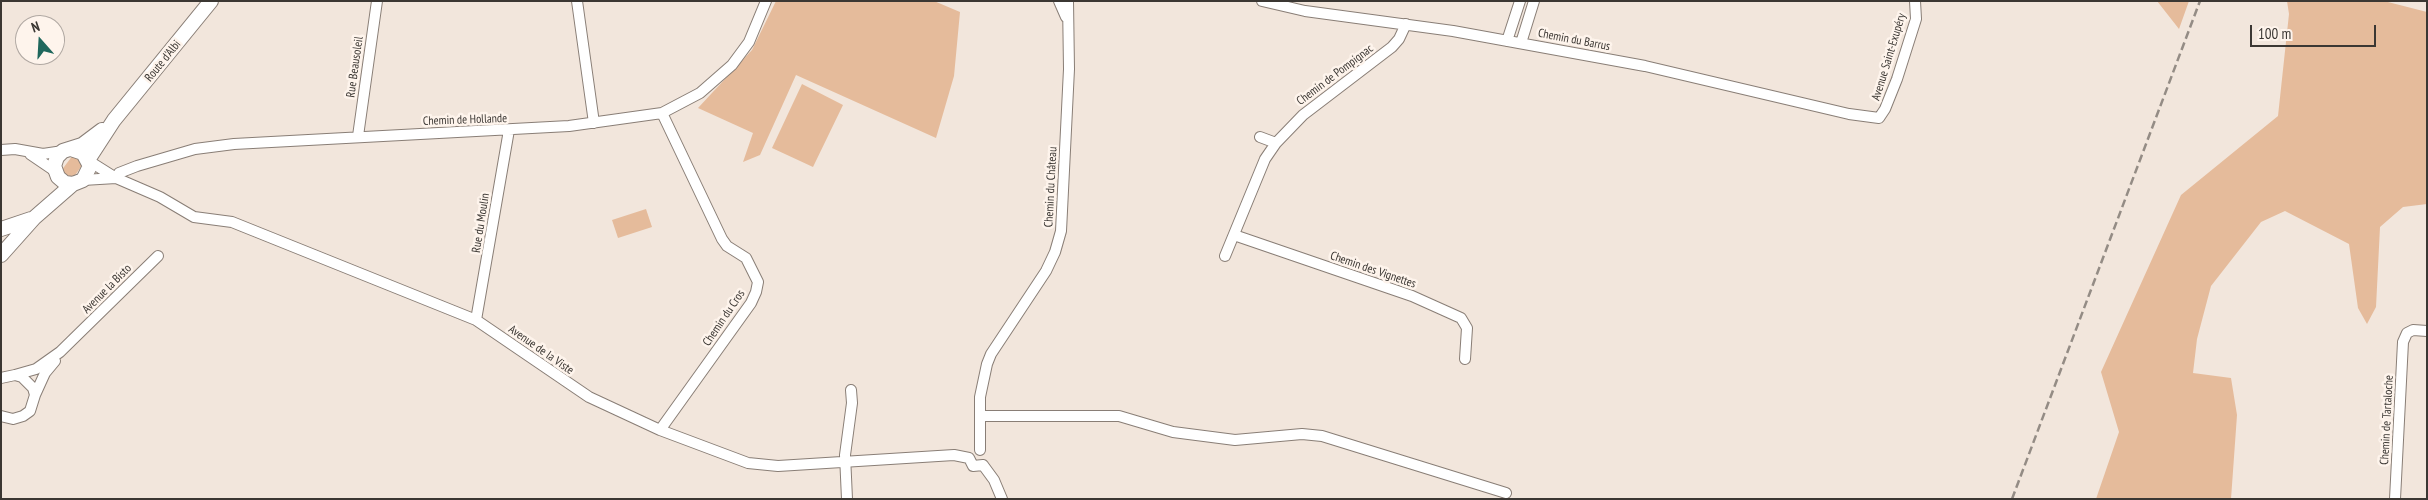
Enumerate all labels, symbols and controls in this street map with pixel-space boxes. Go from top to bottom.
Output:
street label: Avenue Saint-Exupéry [1869,12,1909,102]
north arrow [15,15,65,65]
scale bar [2253,15,2379,47]
text: N [29,17,42,37]
text: 100 m [2258,24,2291,43]
street label: Chemin du Barrus [1537,26,1611,54]
street label: Rue Beausoleil [344,36,366,98]
street label: Route d'Albi [142,37,184,85]
street label: Chemin de Pompignac [1294,42,1376,108]
street label: Chemin de Hollande [423,111,507,129]
street label: Chemin du Château [1042,146,1060,228]
street label: Rue du Moulin [469,192,493,254]
street label: Chemin des Vignettes [1328,249,1418,291]
street label: Avenue la Bisto [79,261,135,317]
street label: Chemin du Cros [700,287,748,349]
street label: Avenue de la Viste [506,322,576,378]
street label: Chemin de Tartaloche [2377,375,2397,465]

